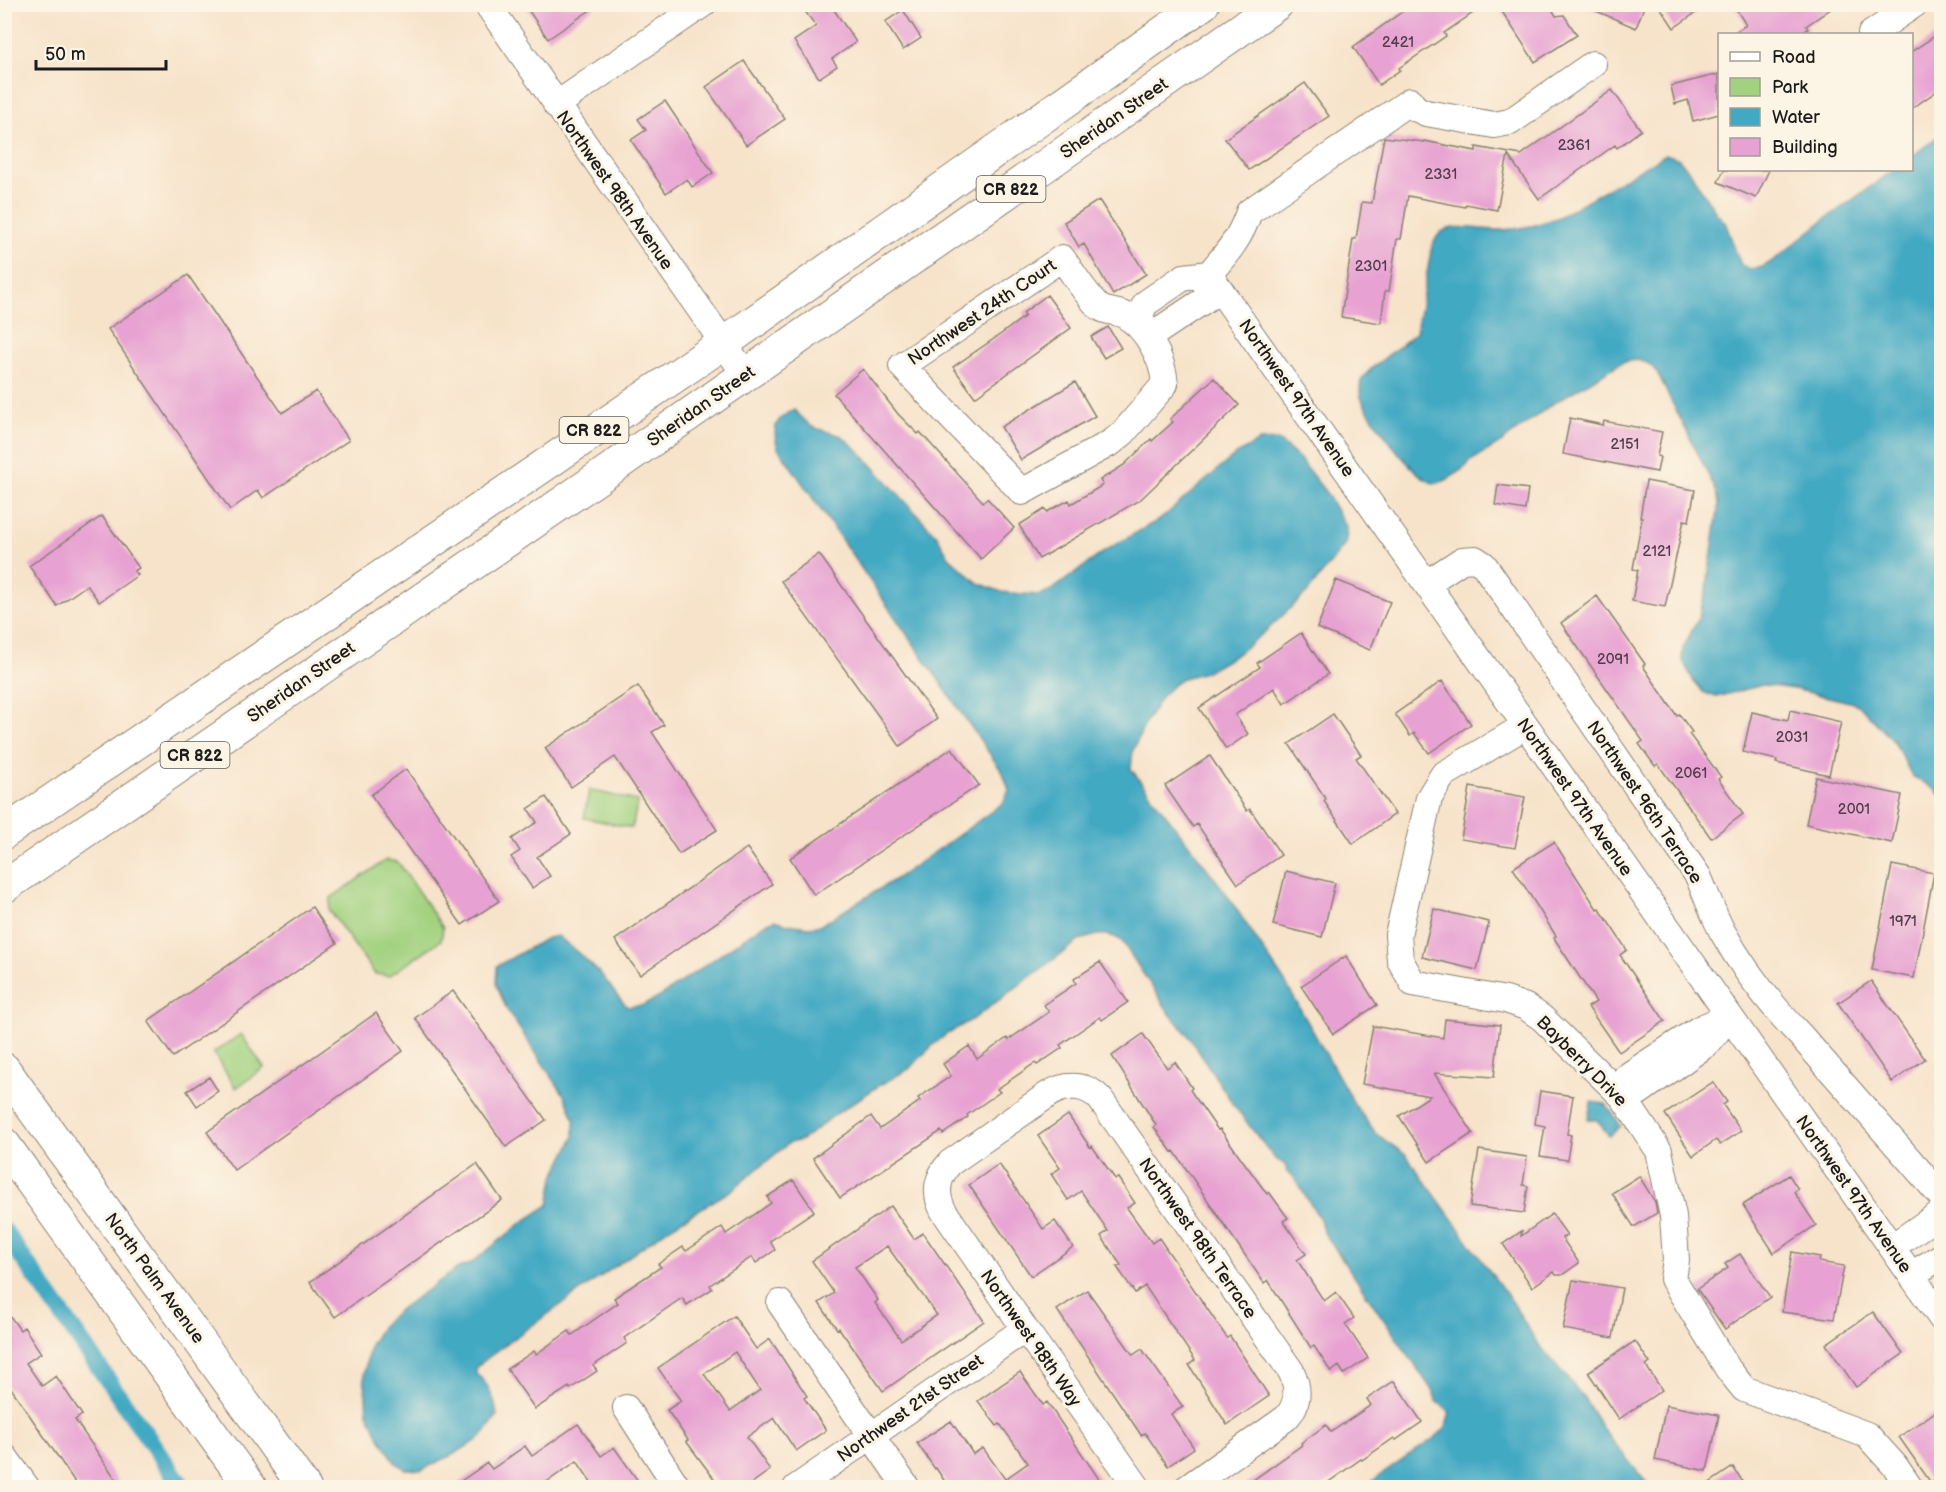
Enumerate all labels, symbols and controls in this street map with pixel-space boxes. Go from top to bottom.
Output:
scale bar [36,33,166,71]
house number: 2421 [1382,33,1414,52]
legend [1718,33,1913,171]
text: 50 m [45,44,86,65]
text: Road [1772,47,1816,68]
street label: Sheridan Street [1056,73,1173,163]
text: Park [1772,77,1808,98]
street label: Northwest 98th Avenue [552,107,678,274]
text: Water [1772,107,1820,128]
house number: 2361 [1558,136,1590,155]
text: Building [1772,137,1838,158]
house number: 2331 [1425,165,1457,184]
road number: CR 822 [976,176,1046,202]
street label: Northwest 24th Court [904,255,1061,370]
house number: 2301 [1355,257,1387,276]
street label: Northwest 97th Avenue [1234,315,1359,481]
street label: Sheridan Street [643,361,760,451]
road number: CR 822 [560,417,628,443]
house number: 2151 [1611,435,1639,454]
house number: 2121 [1643,542,1671,561]
street label: Sheridan Street [243,637,360,727]
house number: 2091 [1597,650,1629,669]
street label: Northwest 97th Avenue [1512,714,1637,880]
street label: Northwest 96th Terrace [1582,717,1707,888]
house number: 2031 [1776,728,1808,747]
road number: CR 822 [160,742,230,768]
house number: 2061 [1675,764,1707,783]
house number: 2001 [1838,800,1870,819]
house number: 1971 [1889,912,1917,931]
street label: Bayberry Drive [1532,1012,1632,1111]
street label: Northwest 97th Avenue [1791,1111,1916,1277]
street label: Northwest 98th Terrace [1134,1154,1261,1323]
street label: North Palm Avenue [100,1209,209,1348]
street label: Northwest 98th Way [976,1266,1086,1411]
street label: Northwest 21st Street [833,1350,988,1467]

